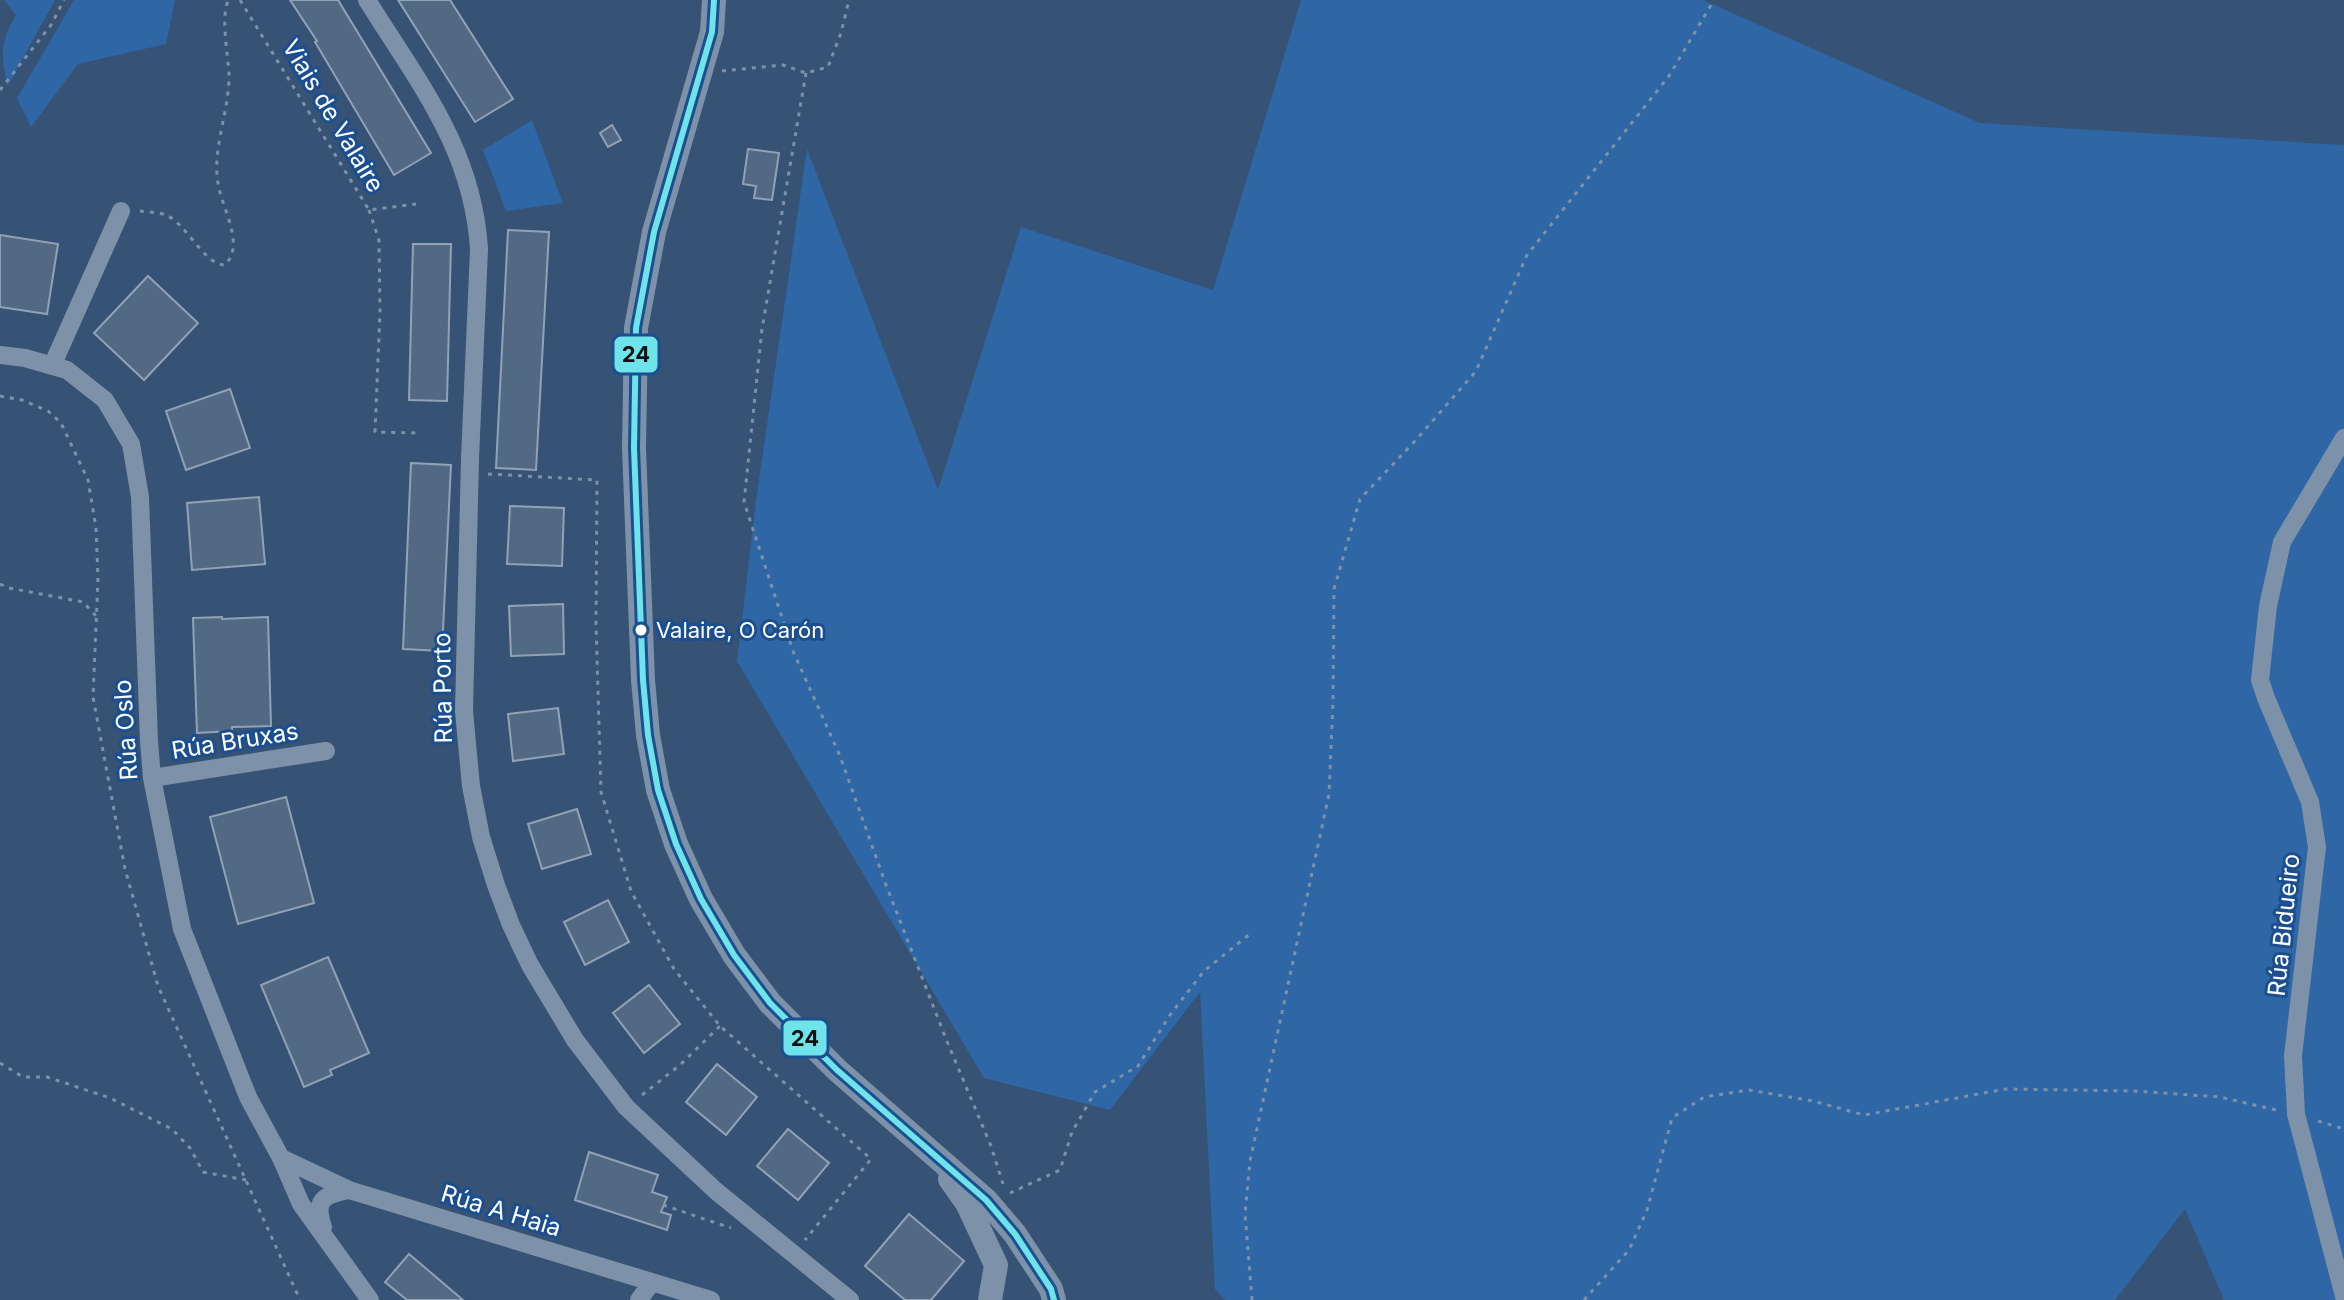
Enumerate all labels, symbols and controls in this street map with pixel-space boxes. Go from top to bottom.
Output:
street label: Viais de Valaire [276,34,390,197]
line badge: 24 [613,335,659,374]
text: 24 [622,341,650,367]
place label: Valaire, O Carón [656,617,824,643]
marker: Valaire, O Carón [633,622,649,638]
street label: Rúa Porto [427,632,458,744]
street label: Rúa Oslo [108,679,143,781]
street label: Rúa Bruxas [169,716,300,765]
street label: Rúa Bidueiro [2262,852,2305,998]
line badge: 24 [782,1019,828,1057]
text: 24 [791,1025,819,1051]
street label: Rúa A Haia [438,1179,565,1242]

